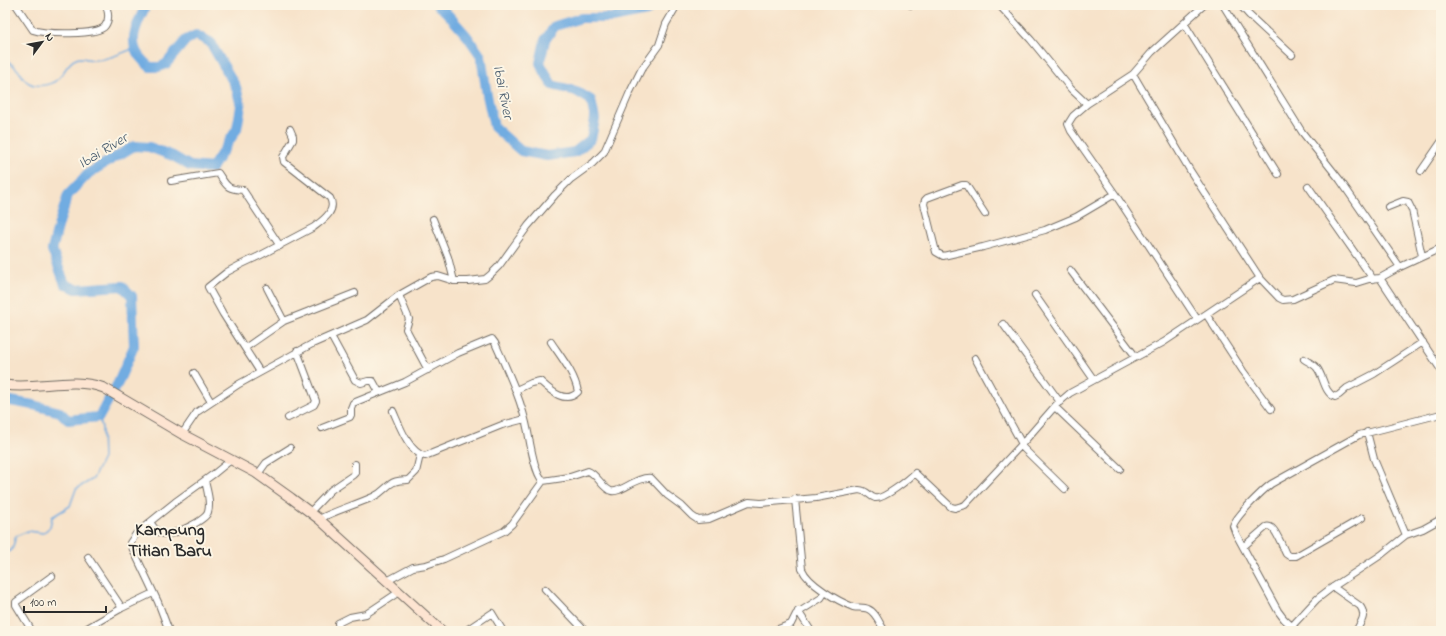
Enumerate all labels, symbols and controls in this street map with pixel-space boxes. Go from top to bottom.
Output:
north arrow [22,22,62,62]
text: N [41,30,58,45]
water label: Ibai River [487,63,519,123]
water label: Ibai River [74,126,134,174]
district label: Kampung Titian Baru [128,518,212,565]
scale bar [24,588,106,614]
text: 100 m [30,594,57,612]

